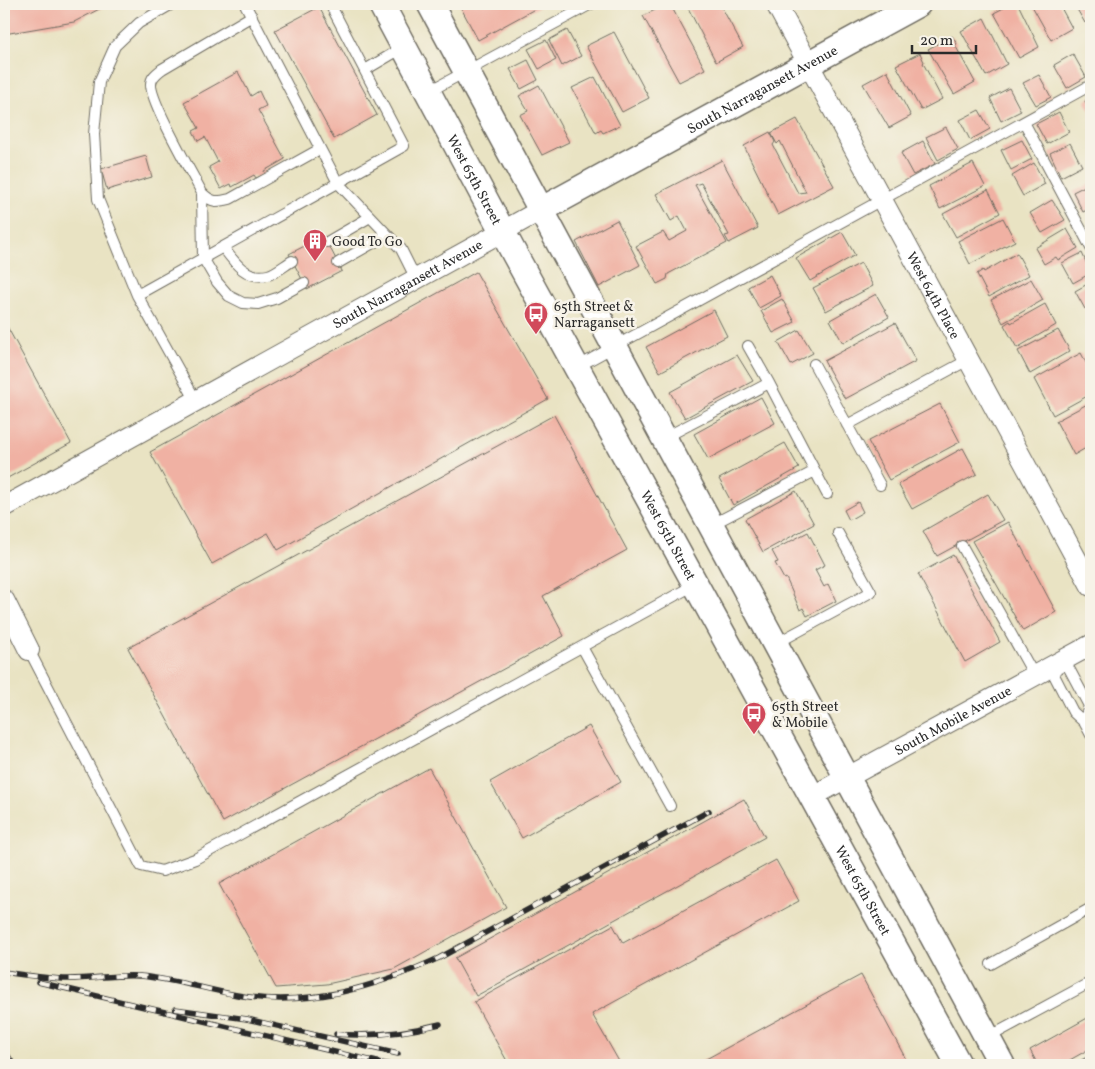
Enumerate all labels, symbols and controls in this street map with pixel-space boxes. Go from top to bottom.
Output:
scale bar [912,22,976,54]
text: 20 m [920,31,953,52]
street label: South Narragansett Avenue [684,42,842,139]
street label: West 65th Street [441,132,505,229]
building icon: Good To Go [302,228,328,262]
place label: Good To Go [332,233,403,252]
street label: South Narragansett Avenue [330,236,487,334]
street label: West 64th Place [901,249,964,343]
place label: 65th Street & Narragansett [554,298,635,333]
bus stop icon: 65th Street & Narragansett [523,301,549,335]
street label: West 65th Street [635,487,700,584]
street label: South Mobile Avenue [892,682,1016,761]
place label: 65th Street & Mobile [772,698,839,733]
bus stop icon: 65th Street & Mobile [741,701,767,735]
street label: West 65th Street [830,843,894,939]

